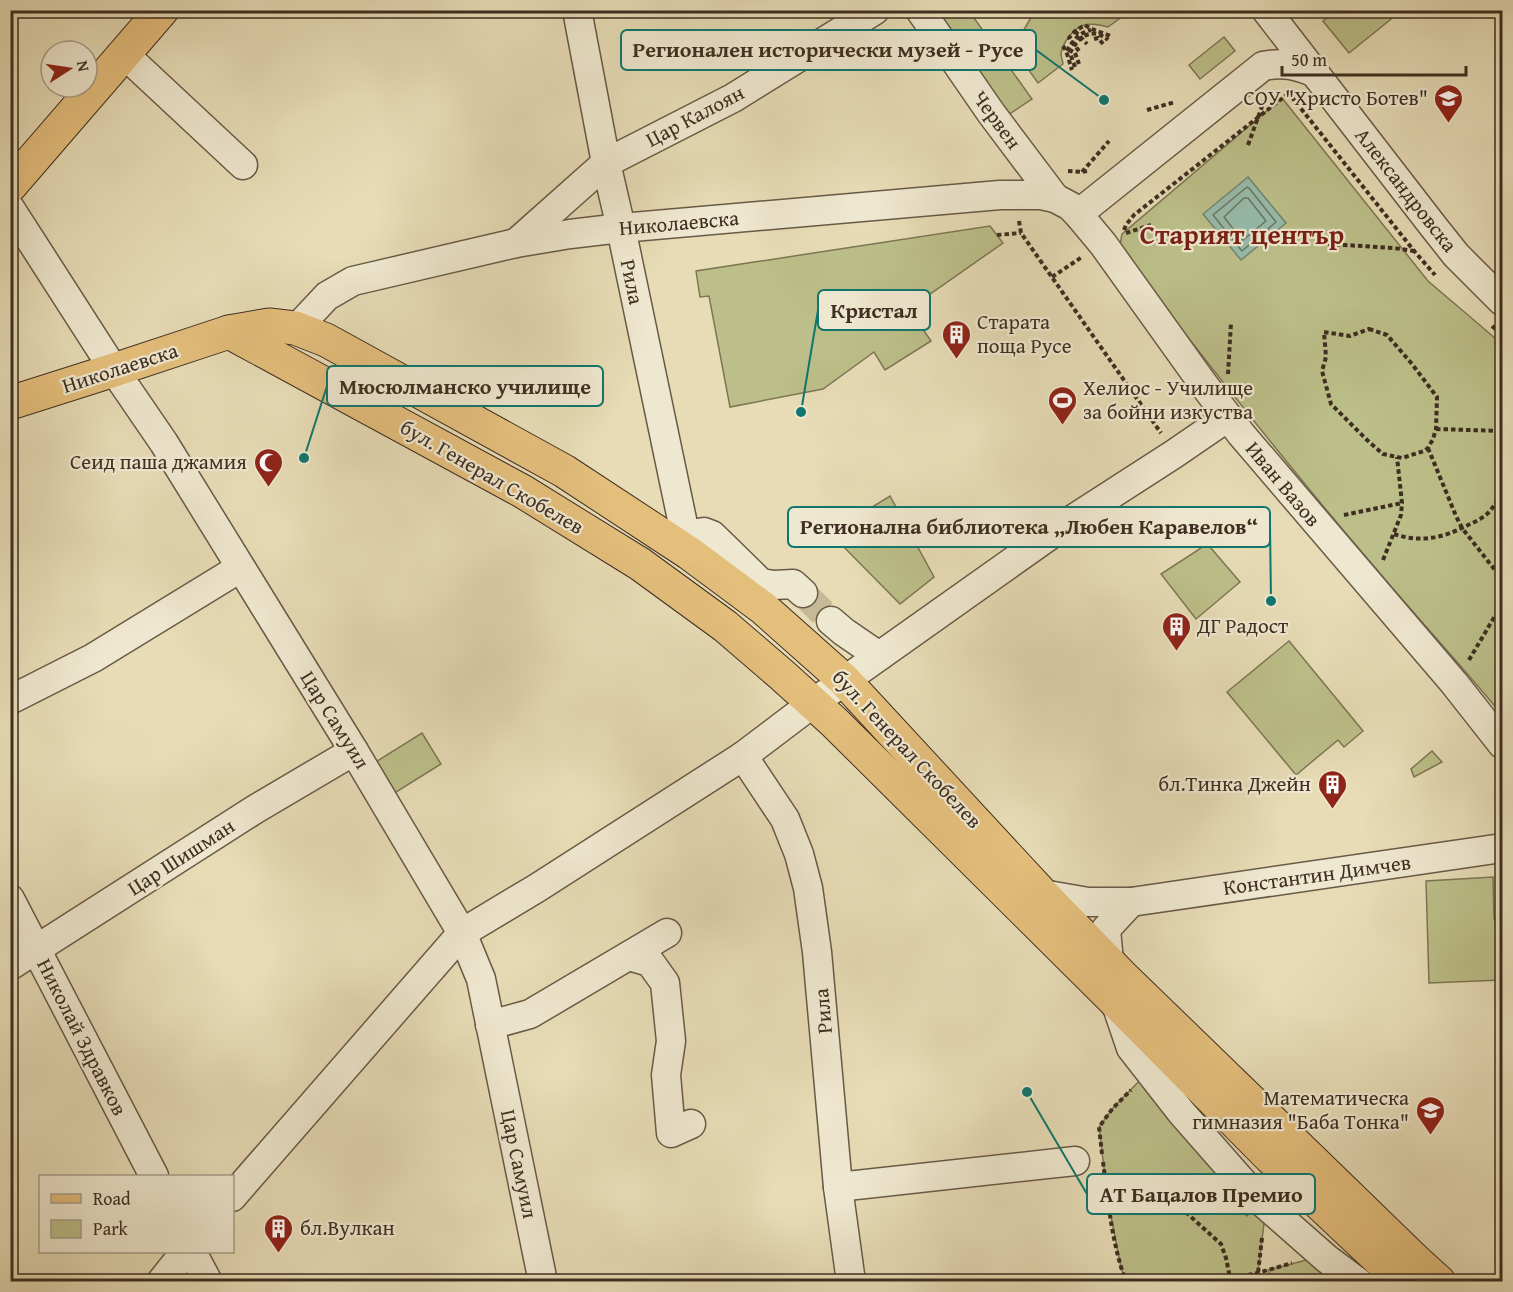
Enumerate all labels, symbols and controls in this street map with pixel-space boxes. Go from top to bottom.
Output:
callout: Регионален исторически музей - Русе [621,30,1036,70]
text: Регионален исторически музей - Русе [633,33,1024,65]
north arrow [39,39,99,99]
scale bar [1282,39,1466,77]
text: 50 m [1291,46,1327,73]
text: N [71,58,97,74]
street label: Цар Калоян [640,77,749,154]
place label: СОУ "Христо Ботев" [1243,82,1428,113]
school or university icon: СОУ "Христо Ботев" [1433,82,1465,124]
street label: Червен [965,84,1029,156]
street label: Александровска [1348,121,1465,259]
street label: Николаевска [618,202,740,243]
district label: Старият център [1140,214,1344,254]
street label: Рила [613,256,652,307]
callout: Кристал [818,290,930,330]
text: Кристал [830,294,918,326]
place label: Старата поща Русе [977,306,1072,361]
building icon: Старата поща Русе [940,318,972,360]
street label: Николаевска [58,334,182,401]
callout: Мюсюлманско училище [327,366,603,406]
text: Мюсюлманско училище [339,370,591,402]
place label: Хелиос - Училище за бойни изкуства [1083,372,1253,427]
sports icon: Хелиос - Училище за бойни изкуства [1046,384,1078,426]
street label: бул. Генерал Скобелев [395,411,590,542]
street label: Иван Вазов [1238,434,1328,533]
place label: Сеид паша джамия [70,446,247,477]
mosque icon: Сеид паша джамия [252,446,284,488]
callout: Регионална библиотека „Любен Каравелов“ [788,507,1270,547]
text: Регионална библиотека „Любен Каравелов“ [800,510,1258,542]
building icon: ДГ Радост [1160,610,1192,652]
place label: ДГ Радост [1196,610,1288,641]
street label: бул. Генерал Скобелев [825,662,990,835]
street label: Цар Самуил [293,665,378,775]
place label: бл.Тинка Джейн [1158,768,1311,799]
building icon: бл.Тинка Джейн [1316,768,1348,810]
street label: Цар Шишман [121,810,241,903]
street label: Константин Димчев [1221,846,1413,903]
street label: Николай Здравков [29,953,135,1121]
street label: Рила [805,987,840,1035]
place label: Математическа гимназия "Баба Тонка" [1192,1082,1409,1137]
school or university icon: Математическа гимназия "Баба Тонка" [1414,1094,1446,1136]
street label: Цар Самуил [493,1107,546,1222]
callout: АТ Бацалов Премио [1087,1174,1315,1214]
legend [39,1175,234,1253]
text: АТ Бацалов Премио [1099,1178,1303,1210]
text: Road [93,1185,131,1212]
building icon: бл.Вулкан [263,1212,295,1254]
place label: бл.Вулкан [300,1212,395,1243]
text: Park [93,1215,129,1242]

